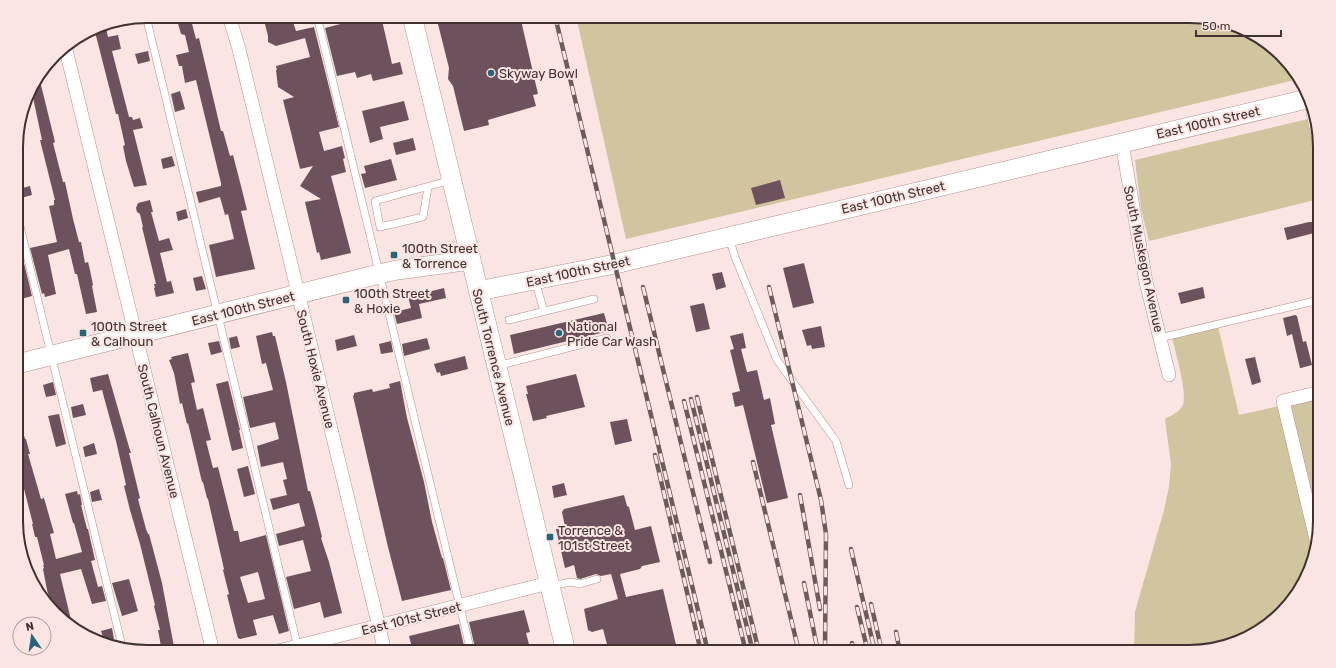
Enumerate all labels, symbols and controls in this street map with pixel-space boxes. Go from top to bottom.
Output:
scale bar [1196,12,1281,38]
text: 50 m [1202,19,1230,33]
place label: Skyway Bowl [499,66,578,81]
marker: Skyway Bowl [486,68,496,78]
street label: East 100th Street [1155,103,1261,142]
street label: East 100th Street [840,178,946,217]
street label: South Muskegon Avenue [1120,184,1166,334]
place label: 100th Street & Torrence [402,241,478,271]
marker: 100th Street & Torrence [389,250,399,260]
street label: East 100th Street [525,253,631,290]
place label: 100th Street & Hoxie [354,286,430,316]
street label: South Torrence Avenue [469,287,518,427]
street label: East 100th Street [190,288,296,329]
marker: 100th Street & Hoxie [341,295,351,305]
street label: South Hoxie Avenue [293,308,338,430]
place label: 100th Street & Calhoun [91,319,167,349]
place label: National Pride Car Wash [567,319,657,349]
marker: 100th Street & Calhoun [78,328,88,338]
marker: National Pride Car Wash [554,328,564,338]
street label: South Calhoun Avenue [135,362,182,500]
place label: Torrence & 101st Street [558,523,630,553]
marker: Torrence & 101st Street [545,532,555,542]
street label: East 101st Street [360,599,462,638]
north arrow [12,616,52,656]
text: N [25,620,35,634]

